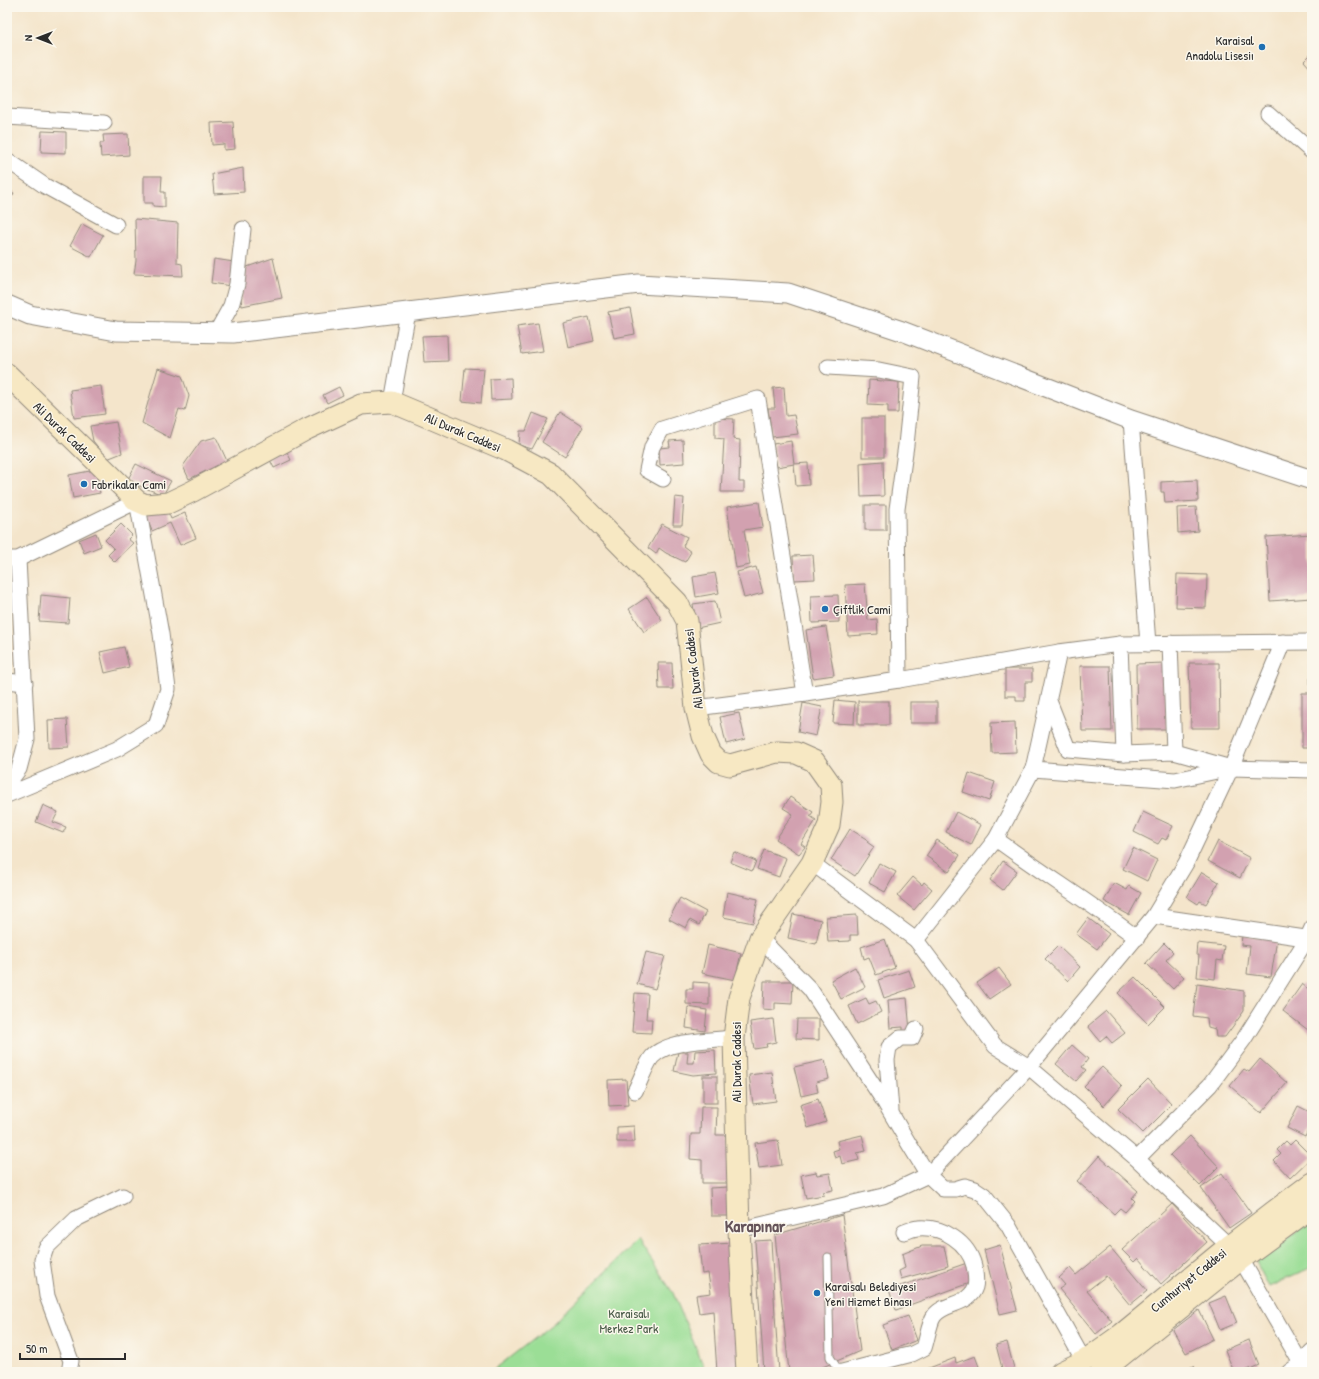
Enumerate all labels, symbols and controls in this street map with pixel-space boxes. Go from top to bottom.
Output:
north arrow [18,18,58,58]
place label: Karaisal Anadolu Lisesiı [1186,31,1255,64]
text: N [21,35,35,41]
marker: Karaisal Anadolu Lisesiı [1257,42,1267,52]
street label: Ali Durak Caddesi [30,397,100,467]
street label: Ali Durak Caddesi [422,408,504,456]
place label: Fabrikalar Cami [91,475,166,493]
marker: Fabrikalar Cami [79,479,89,489]
place label: Çiftlik Cami [833,600,891,618]
marker: Çiftlik Cami [820,604,830,614]
street label: Ali Durak Caddesi [679,628,707,710]
street label: Ali Durak Caddesi [727,1021,745,1103]
district label: Karapınar [725,1214,786,1238]
street label: Cumhuriyet Caddesi [1146,1244,1230,1316]
place label: Karaisalı Belediyesi Yeni Hizmet Binası [825,1277,916,1310]
marker: Karaisalı Belediyesi Yeni Hizmet Binası [812,1288,822,1298]
park label: Karaisalı Merkez Park [600,1304,659,1337]
scale bar [20,1335,125,1361]
text: 50 m [26,1340,47,1357]

